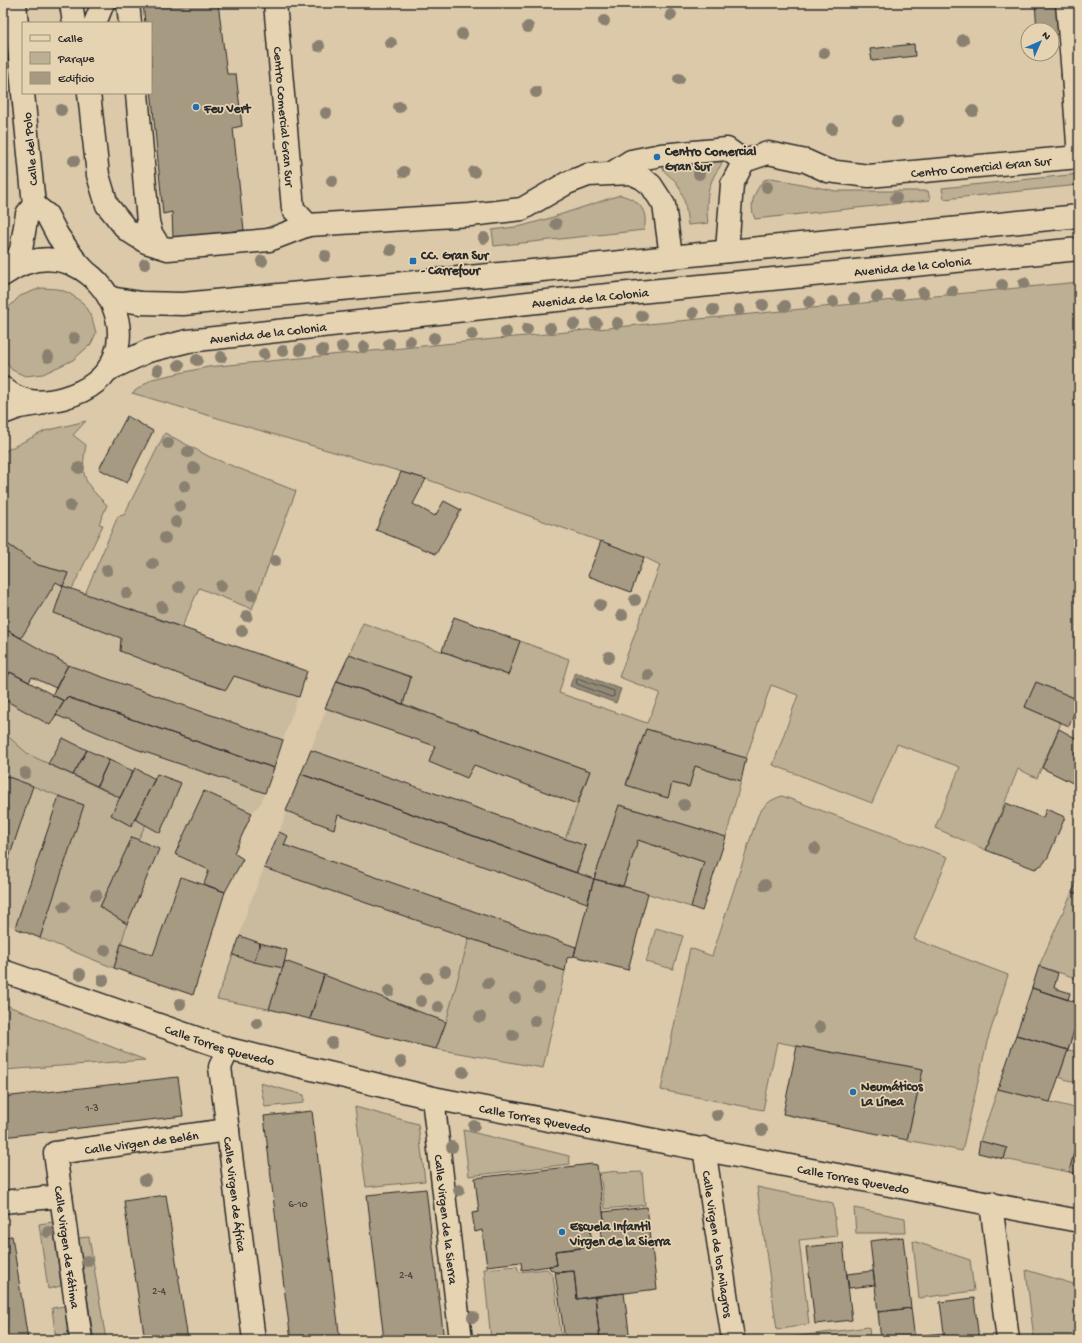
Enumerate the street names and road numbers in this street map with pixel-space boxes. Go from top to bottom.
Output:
street label: Centro Comercial Gran Sur [269,46,296,189]
street label: Calle del Polo [21,111,42,186]
street label: Centro Comercial Gran Sur [910,154,1053,182]
street label: Avenida de la Colonia [854,255,973,281]
street label: Avenida de la Colonia [531,286,650,313]
street label: Avenida de la Colonia [209,320,328,349]
street label: Calle Torres Quevedo [162,1023,276,1070]
street label: Calle Torres Quevedo [477,1102,592,1138]
street label: Calle Virgen de Belén [84,1129,200,1159]
street label: Calle Virgen de África [219,1136,248,1254]
street label: Calle Virgen de la Sierra [430,1154,460,1286]
street label: Calle Torres Quevedo [796,1163,911,1199]
street label: Calle Virgen de los Milagros [698,1170,735,1320]
street label: Calle Virgen de Fátima [49,1185,82,1310]

